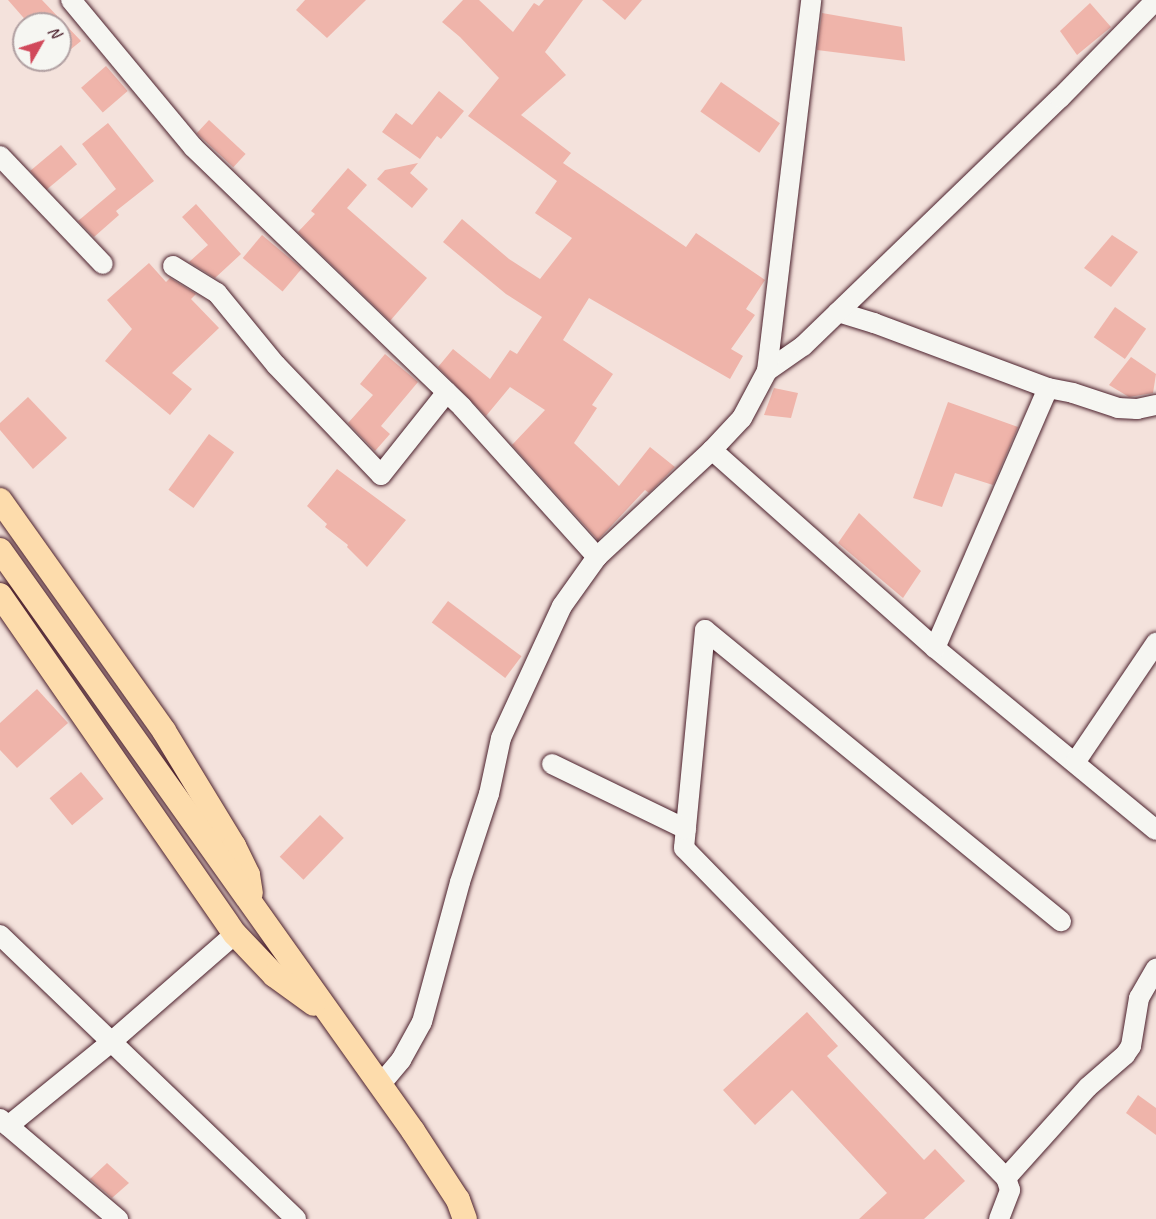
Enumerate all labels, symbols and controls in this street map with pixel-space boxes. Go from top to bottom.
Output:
north arrow [12,12,72,72]
text: N [44,22,65,42]

